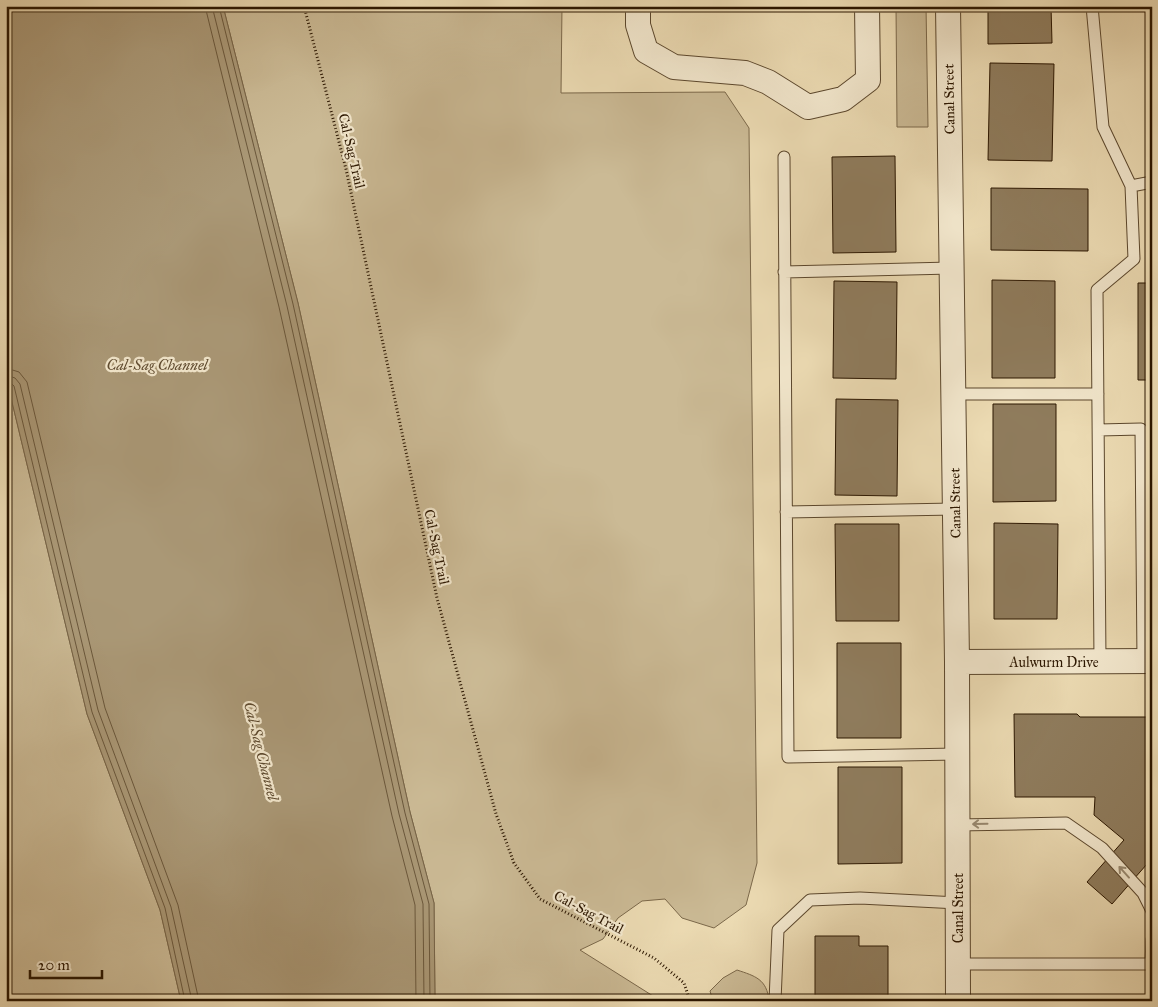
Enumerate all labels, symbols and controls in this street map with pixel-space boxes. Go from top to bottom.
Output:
street label: Canal Street [940,64,959,134]
street label: Cal-Sag Trail [335,112,368,191]
water label: Cal-Sag Channel [106,356,209,374]
street label: Canal Street [946,468,965,538]
street label: Cal-Sag Trail [420,508,453,587]
street label: Aulwurm Drive [1008,654,1099,671]
water label: Cal-Sag Channel [240,700,282,804]
one-way arrow [972,819,988,829]
one-way arrow [1118,865,1130,878]
street label: Canal Street [950,873,967,943]
street label: Cal-Sag Trail [551,887,627,938]
scale bar [30,947,102,979]
text: 20 m [38,956,70,974]

